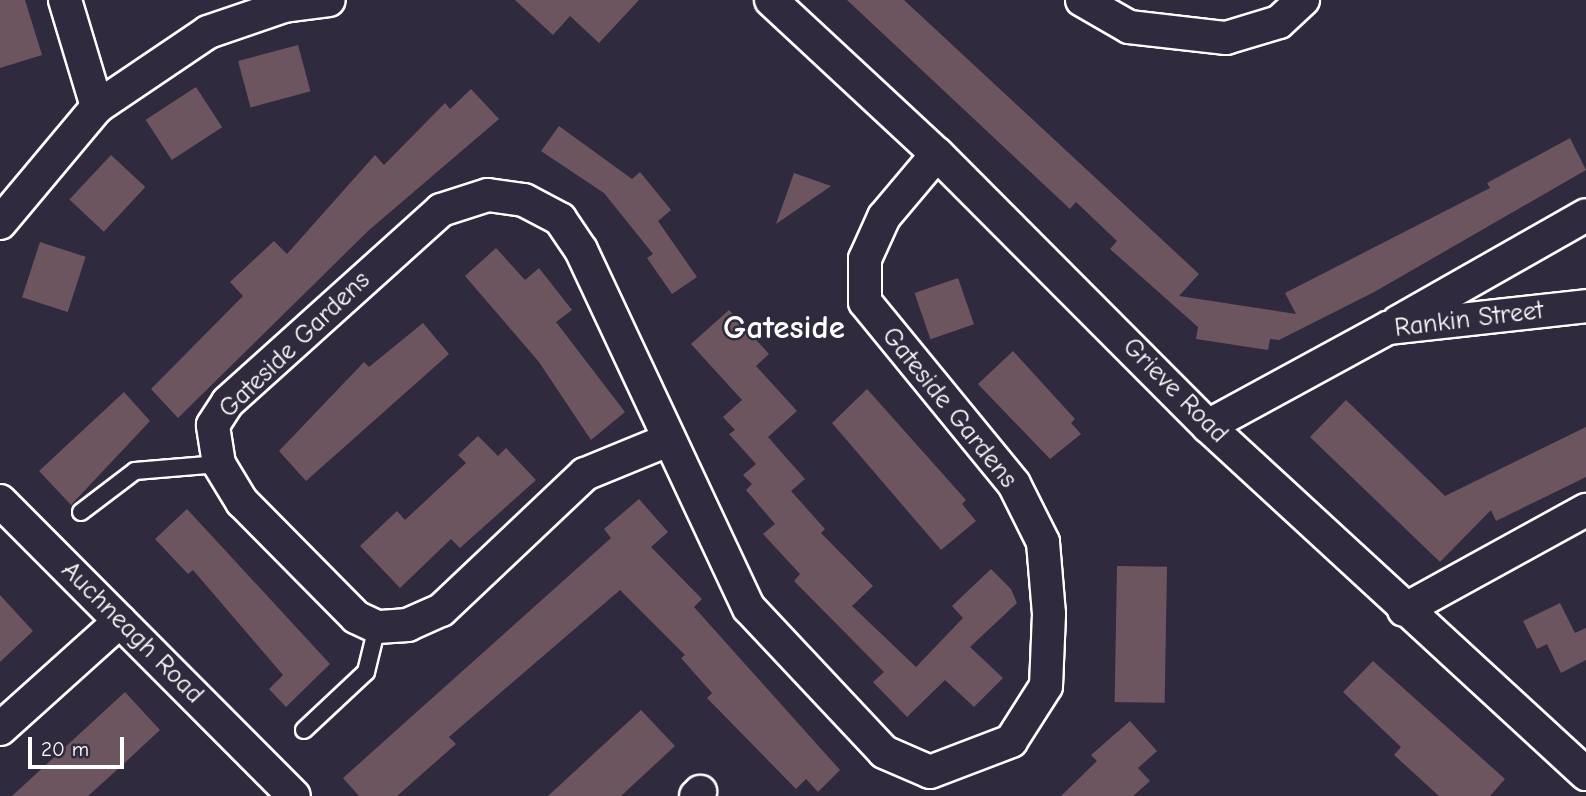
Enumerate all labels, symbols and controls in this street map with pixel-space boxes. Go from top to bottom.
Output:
street label: Gateside Gardens [213,265,377,425]
street label: Rankin Street [1393,295,1545,345]
district label: Gateside [723,308,845,348]
street label: Gateside Gardens [875,321,1023,495]
street label: Grieve Road [1116,332,1234,450]
street label: Auchneagh Road [54,555,210,711]
scale bar [32,722,128,766]
text: 20 m [41,737,89,761]

